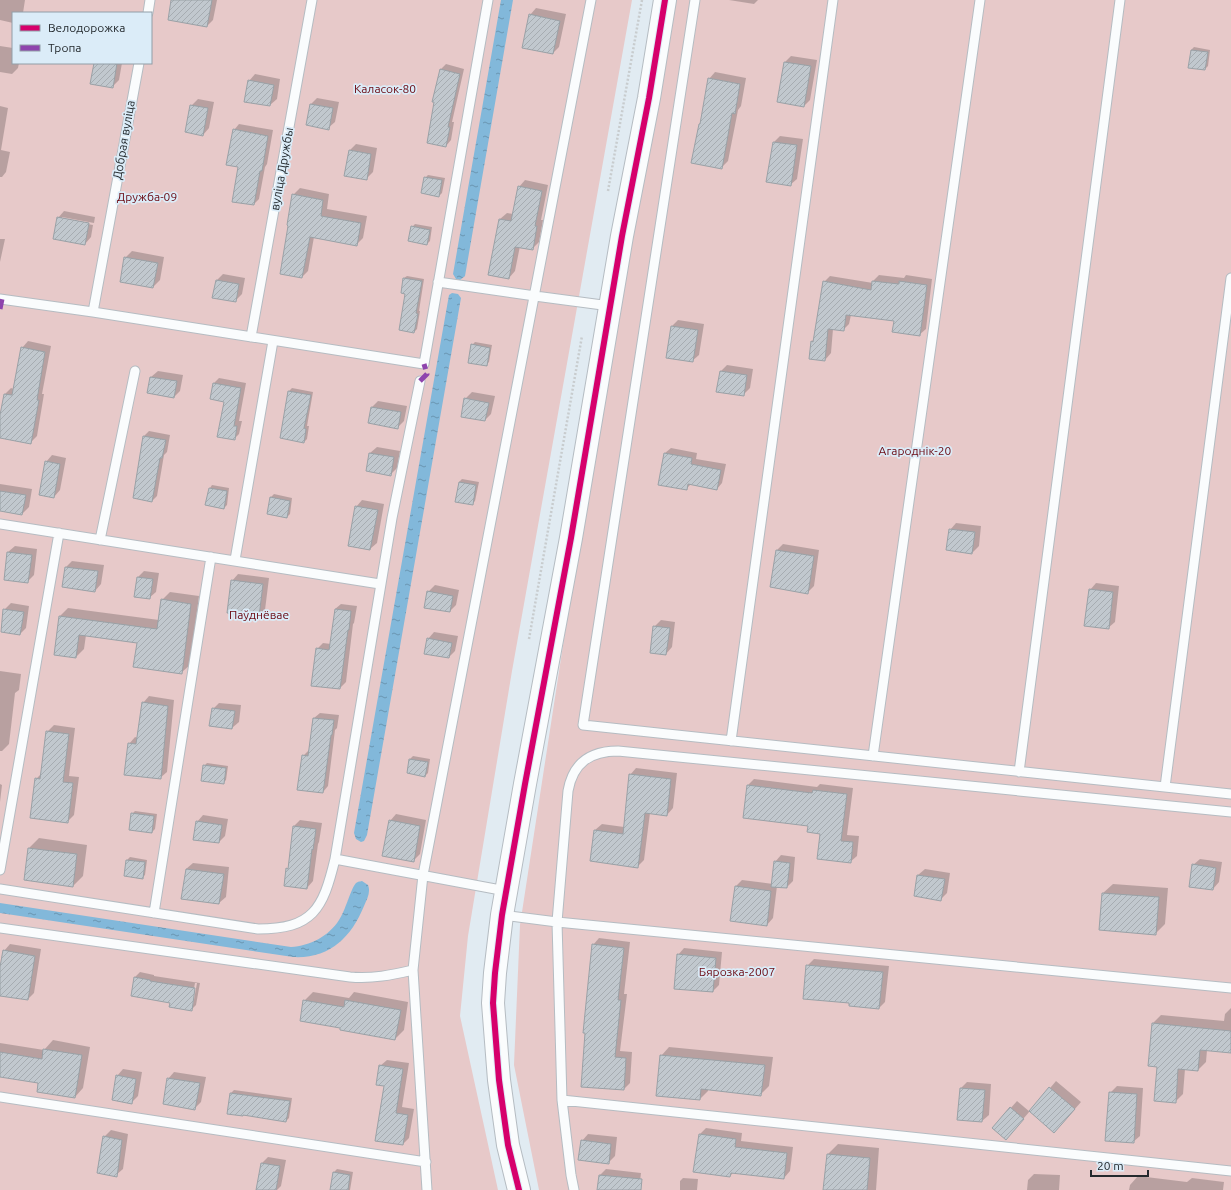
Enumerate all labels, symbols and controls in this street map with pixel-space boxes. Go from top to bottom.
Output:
legend [12,12,152,64]
text: Велодорожка [48,21,125,34]
text: Тропа [48,41,81,54]
park label: Каласок-80 [354,82,416,95]
street label: Добрая вуліца [110,99,137,180]
street label: вуліца Дружбы [268,126,295,211]
park label: Дружба-09 [117,190,177,203]
park label: Агароднік-20 [879,444,952,457]
park label: Паўднёвае [229,608,289,621]
park label: Бярозка-2007 [699,965,775,978]
scale bar [1091,1152,1148,1178]
text: 20 m [1097,1159,1124,1172]

